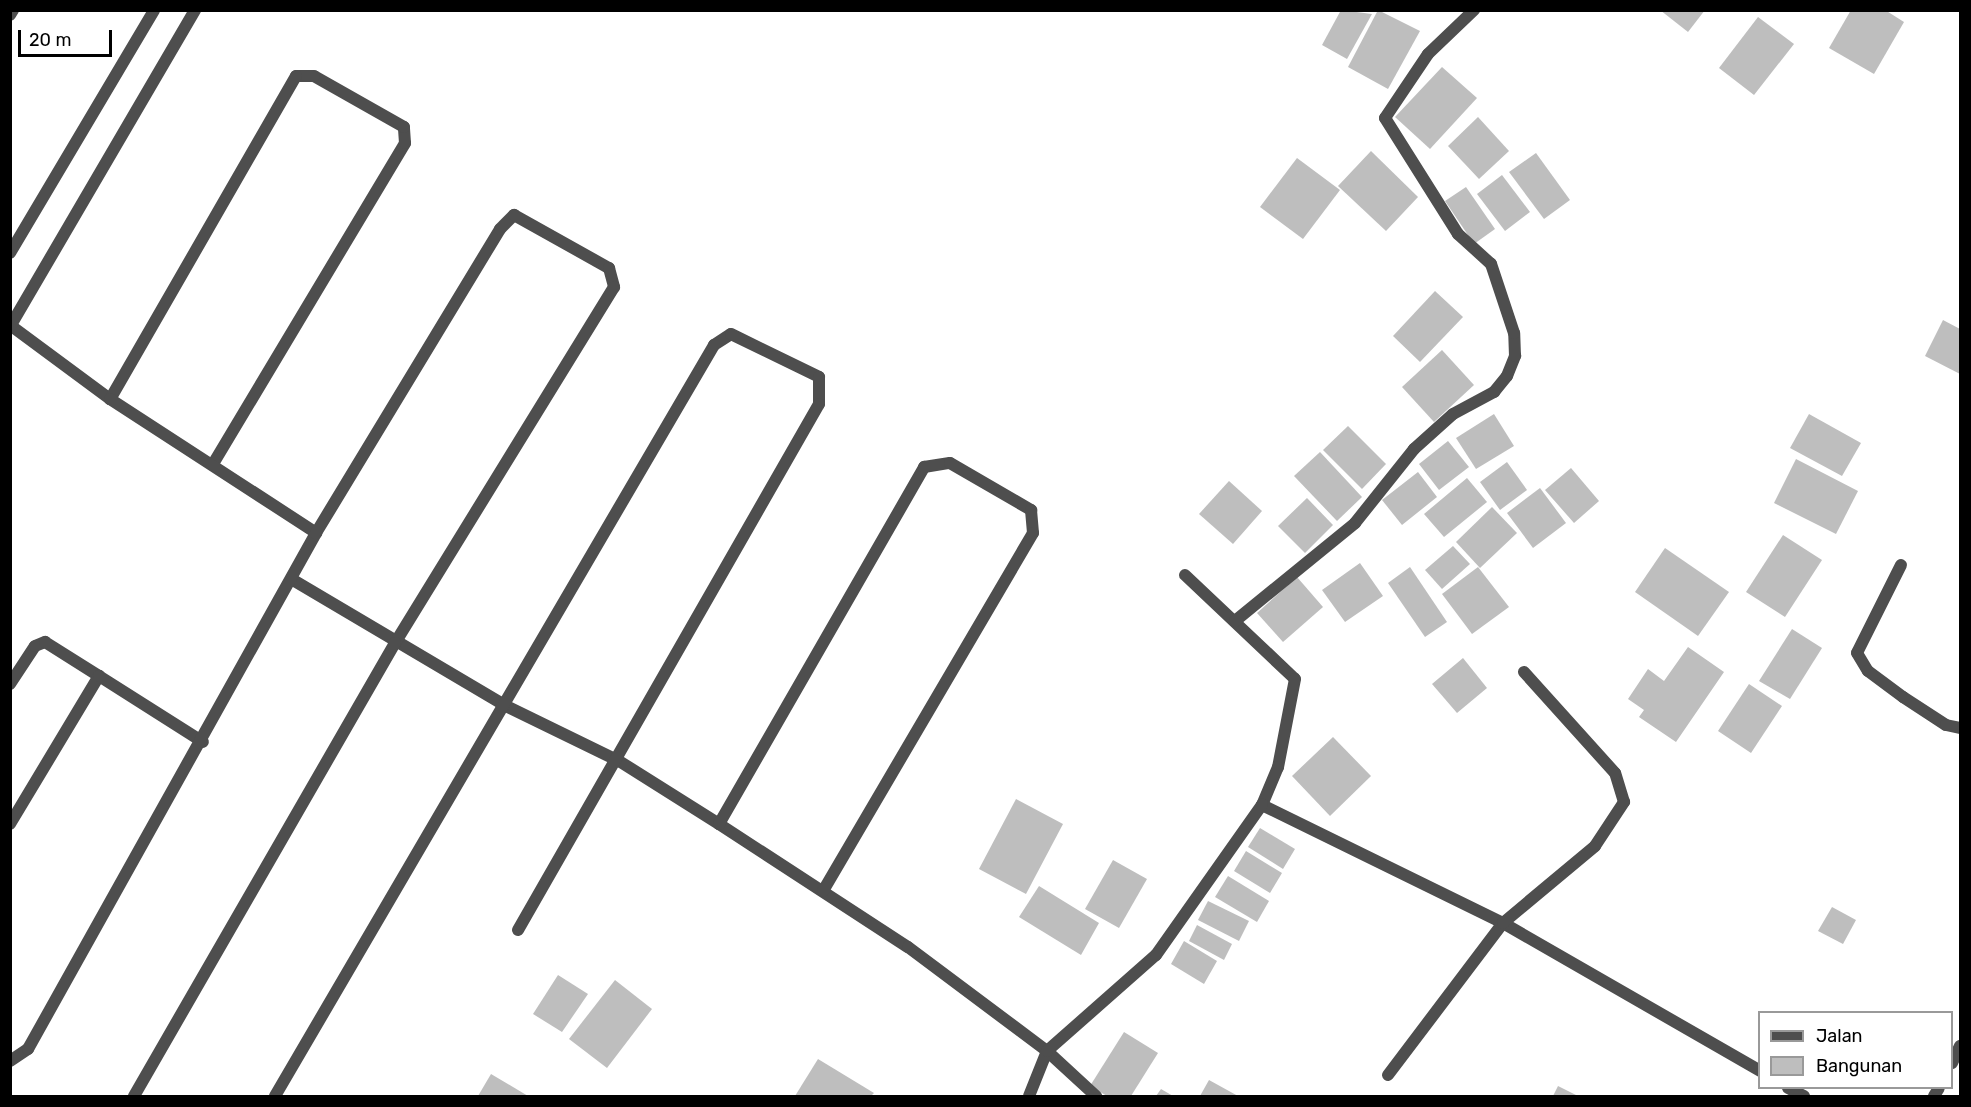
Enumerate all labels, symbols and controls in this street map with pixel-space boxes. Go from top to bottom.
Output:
scale bar [21,18,116,56]
text: 20 m [29,29,71,51]
legend [1758,1011,1953,1089]
text: Jalan [1816,1025,1863,1047]
text: Bangunan [1816,1055,1902,1077]

